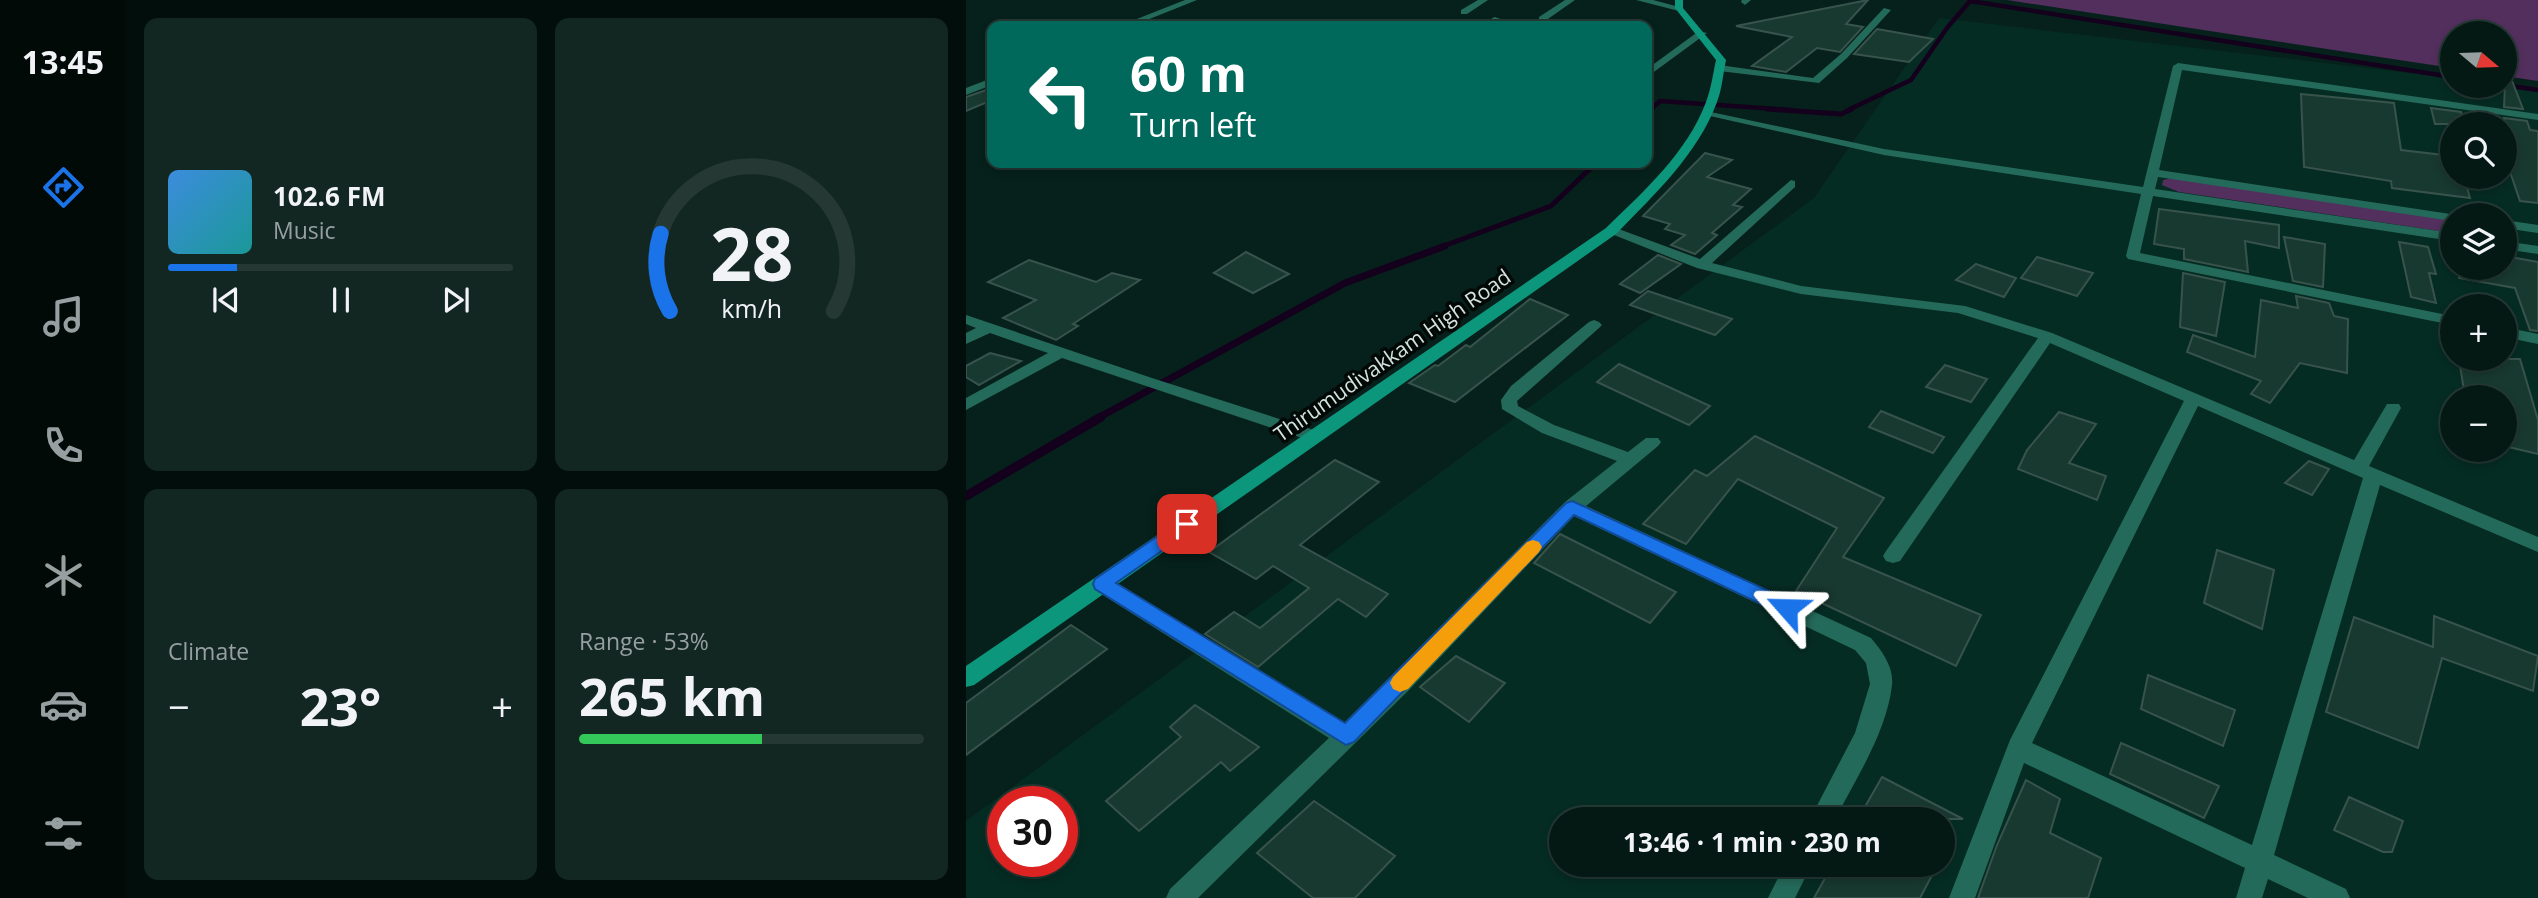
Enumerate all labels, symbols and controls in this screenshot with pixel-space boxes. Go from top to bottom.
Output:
north arrow [2440,21,2516,98]
map controls [2440,21,2517,462]
text: 13:45 [22,40,104,83]
text: 60 m [1130,40,1247,106]
icon: left [1015,49,1106,140]
text: Turn left [1130,103,1256,146]
button: search [2440,112,2517,189]
icon: directions [39,163,88,212]
text: 102.6 FM [273,178,385,214]
text: 28 [710,203,793,302]
button: layers [2440,203,2517,280]
text: Music [273,214,336,246]
street label: Thirumudivakkam High Road [1268,262,1516,448]
icon: previous [207,281,245,319]
icon: pause [322,281,360,319]
icon: next [437,281,475,319]
text: km/h [721,291,782,325]
icon: music [39,292,88,341]
button: + [2440,294,2517,371]
button: − [2440,385,2517,462]
icon: phone [39,421,88,470]
pin [1157,494,1217,554]
icon: arrive [1168,505,1206,543]
icon: climate [39,551,88,600]
position arrow [1750,571,1824,645]
text: Range · 53% [579,625,709,657]
text: Climate [168,635,249,667]
text: 265 km [579,660,765,731]
text: 23° [300,670,381,741]
icon: car [39,680,88,729]
text: − [168,680,190,732]
text: + [491,680,513,732]
speed limit sign: 30 [987,786,1078,877]
icon: filters [39,809,88,858]
text: 13:46 · 1 min · 230 m [1623,824,1881,860]

